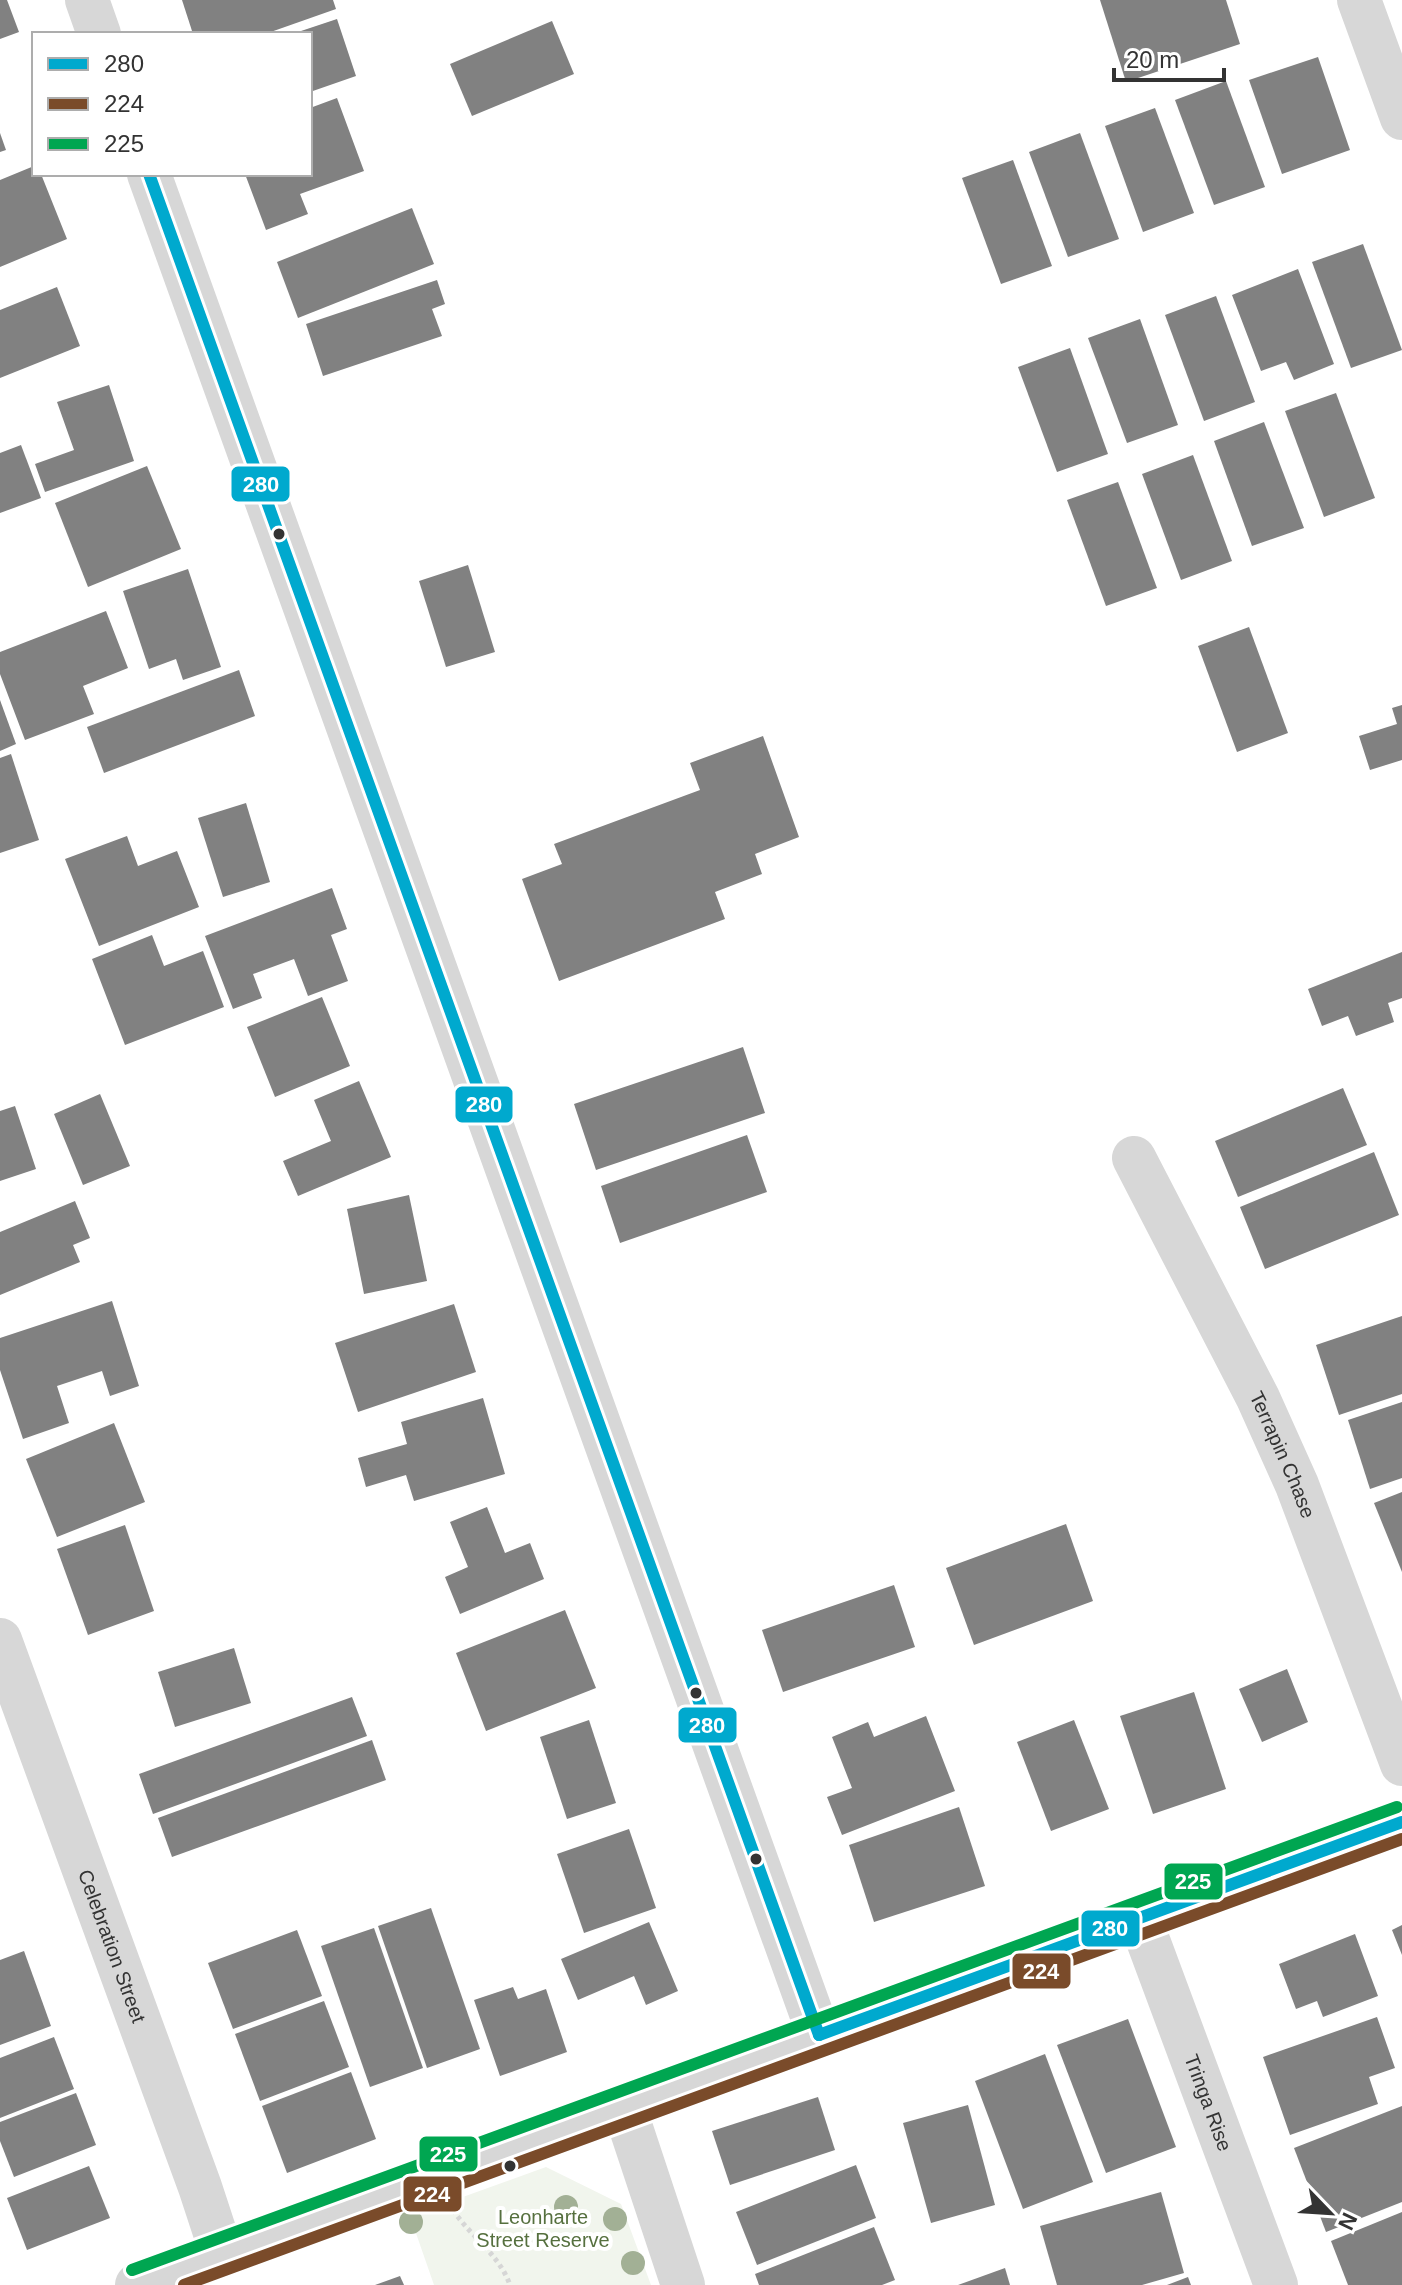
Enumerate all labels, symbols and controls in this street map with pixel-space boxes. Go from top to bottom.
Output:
legend [32,32,312,176]
scale bar [1114,32,1224,82]
text: 20 m [1126,46,1179,73]
text: 280 [104,50,144,77]
text: 224 [104,90,144,117]
text: 225 [104,130,144,157]
line badge: 280 [230,465,291,503]
text: 280 [243,472,279,497]
unlabelled marker [271,526,287,542]
line badge: 280 [454,1085,514,1124]
text: 280 [466,1092,502,1117]
street label: Terrapin Chase [1245,1388,1319,1521]
unlabelled marker [688,1685,704,1701]
line badge: 280 [677,1706,738,1744]
text: 280 [689,1713,725,1738]
unlabelled marker [748,1851,764,1867]
line badge: 225 [1163,1862,1224,1901]
street label: Celebration Street [74,1867,150,2026]
text: 225 [1175,1869,1211,1894]
line badge: 280 [1080,1909,1141,1948]
text: 280 [1092,1916,1128,1941]
line badge: 224 [1011,1952,1072,1990]
text: 224 [1023,1959,1060,1984]
street label: Tringa Rise [1180,2051,1236,2154]
line badge: 225 [418,2135,479,2173]
text: 225 [430,2142,466,2167]
unlabelled marker [502,2158,518,2174]
north arrow [1290,2173,1370,2253]
line badge: 224 [402,2175,463,2213]
text: 224 [414,2182,451,2207]
park label: Leonharte Street Reserve [476,2206,610,2251]
text: N [1333,2209,1362,2234]

